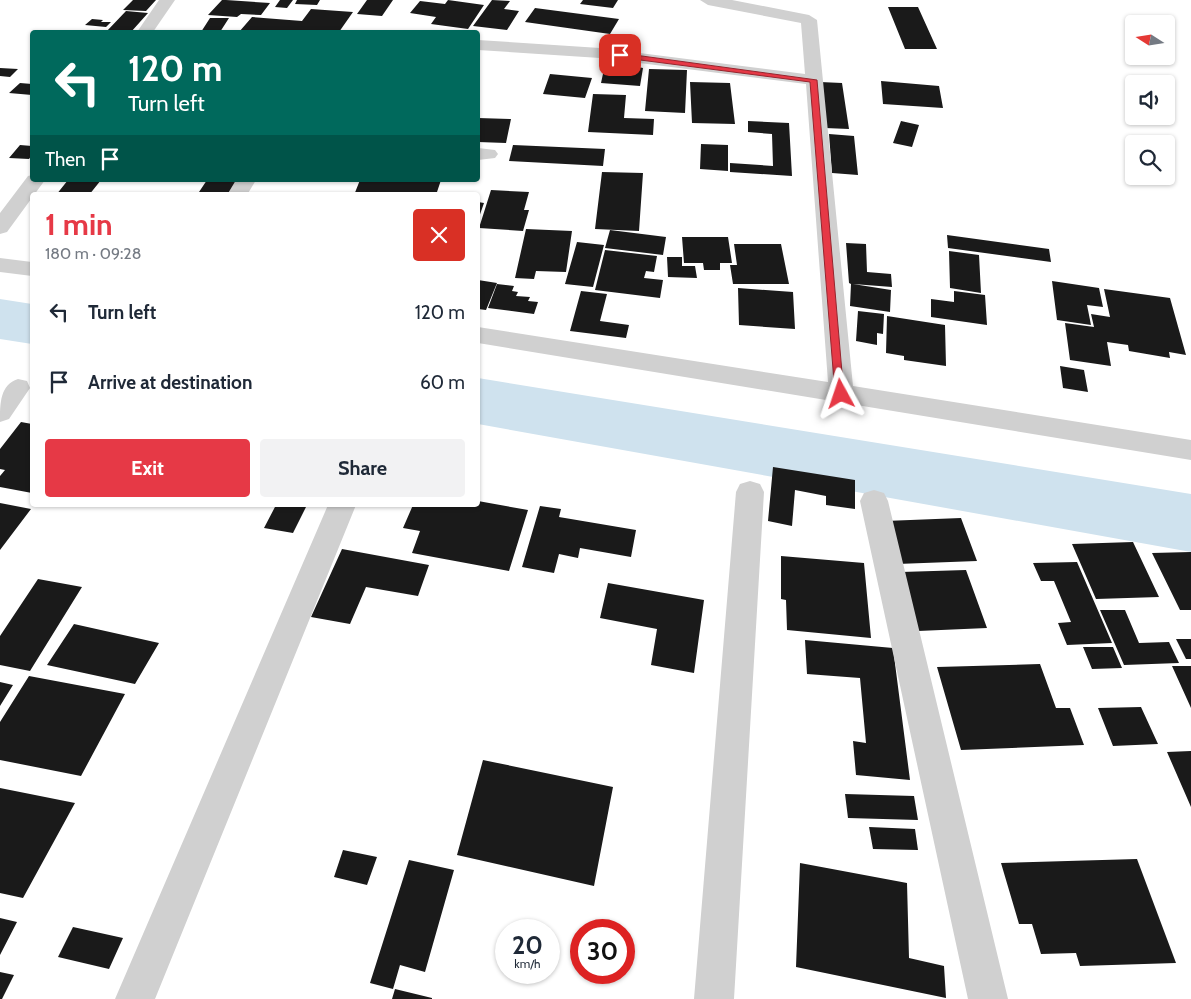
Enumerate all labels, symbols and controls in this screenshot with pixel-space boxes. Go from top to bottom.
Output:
north arrow [1125,15,1175,65]
map controls [1125,15,1175,185]
pin [599,34,641,76]
icon: arrive [606,41,634,69]
text: 120 m [128,47,222,90]
icon: left [45,50,110,115]
button: sound [1125,75,1175,125]
text: Turn left [128,90,205,117]
button: search [1125,135,1175,185]
icon: arrive [96,145,124,173]
text: Then [45,148,86,171]
text: 1 min [45,206,113,243]
button: close [413,209,465,261]
text: 180 m · 09:28 [45,244,141,263]
icon: left [45,298,73,326]
text: Turn left [88,301,156,324]
text: 120 m [415,301,465,324]
position arrow [814,367,866,419]
icon: arrive [45,368,73,396]
text: Arrive at destination [88,371,252,394]
text: 60 m [420,371,465,394]
button: Exit [45,439,250,497]
button: Share [260,439,465,497]
speed limit sign: 30 [570,919,635,984]
text: 20 [512,930,543,960]
text: km/h [514,956,541,971]

